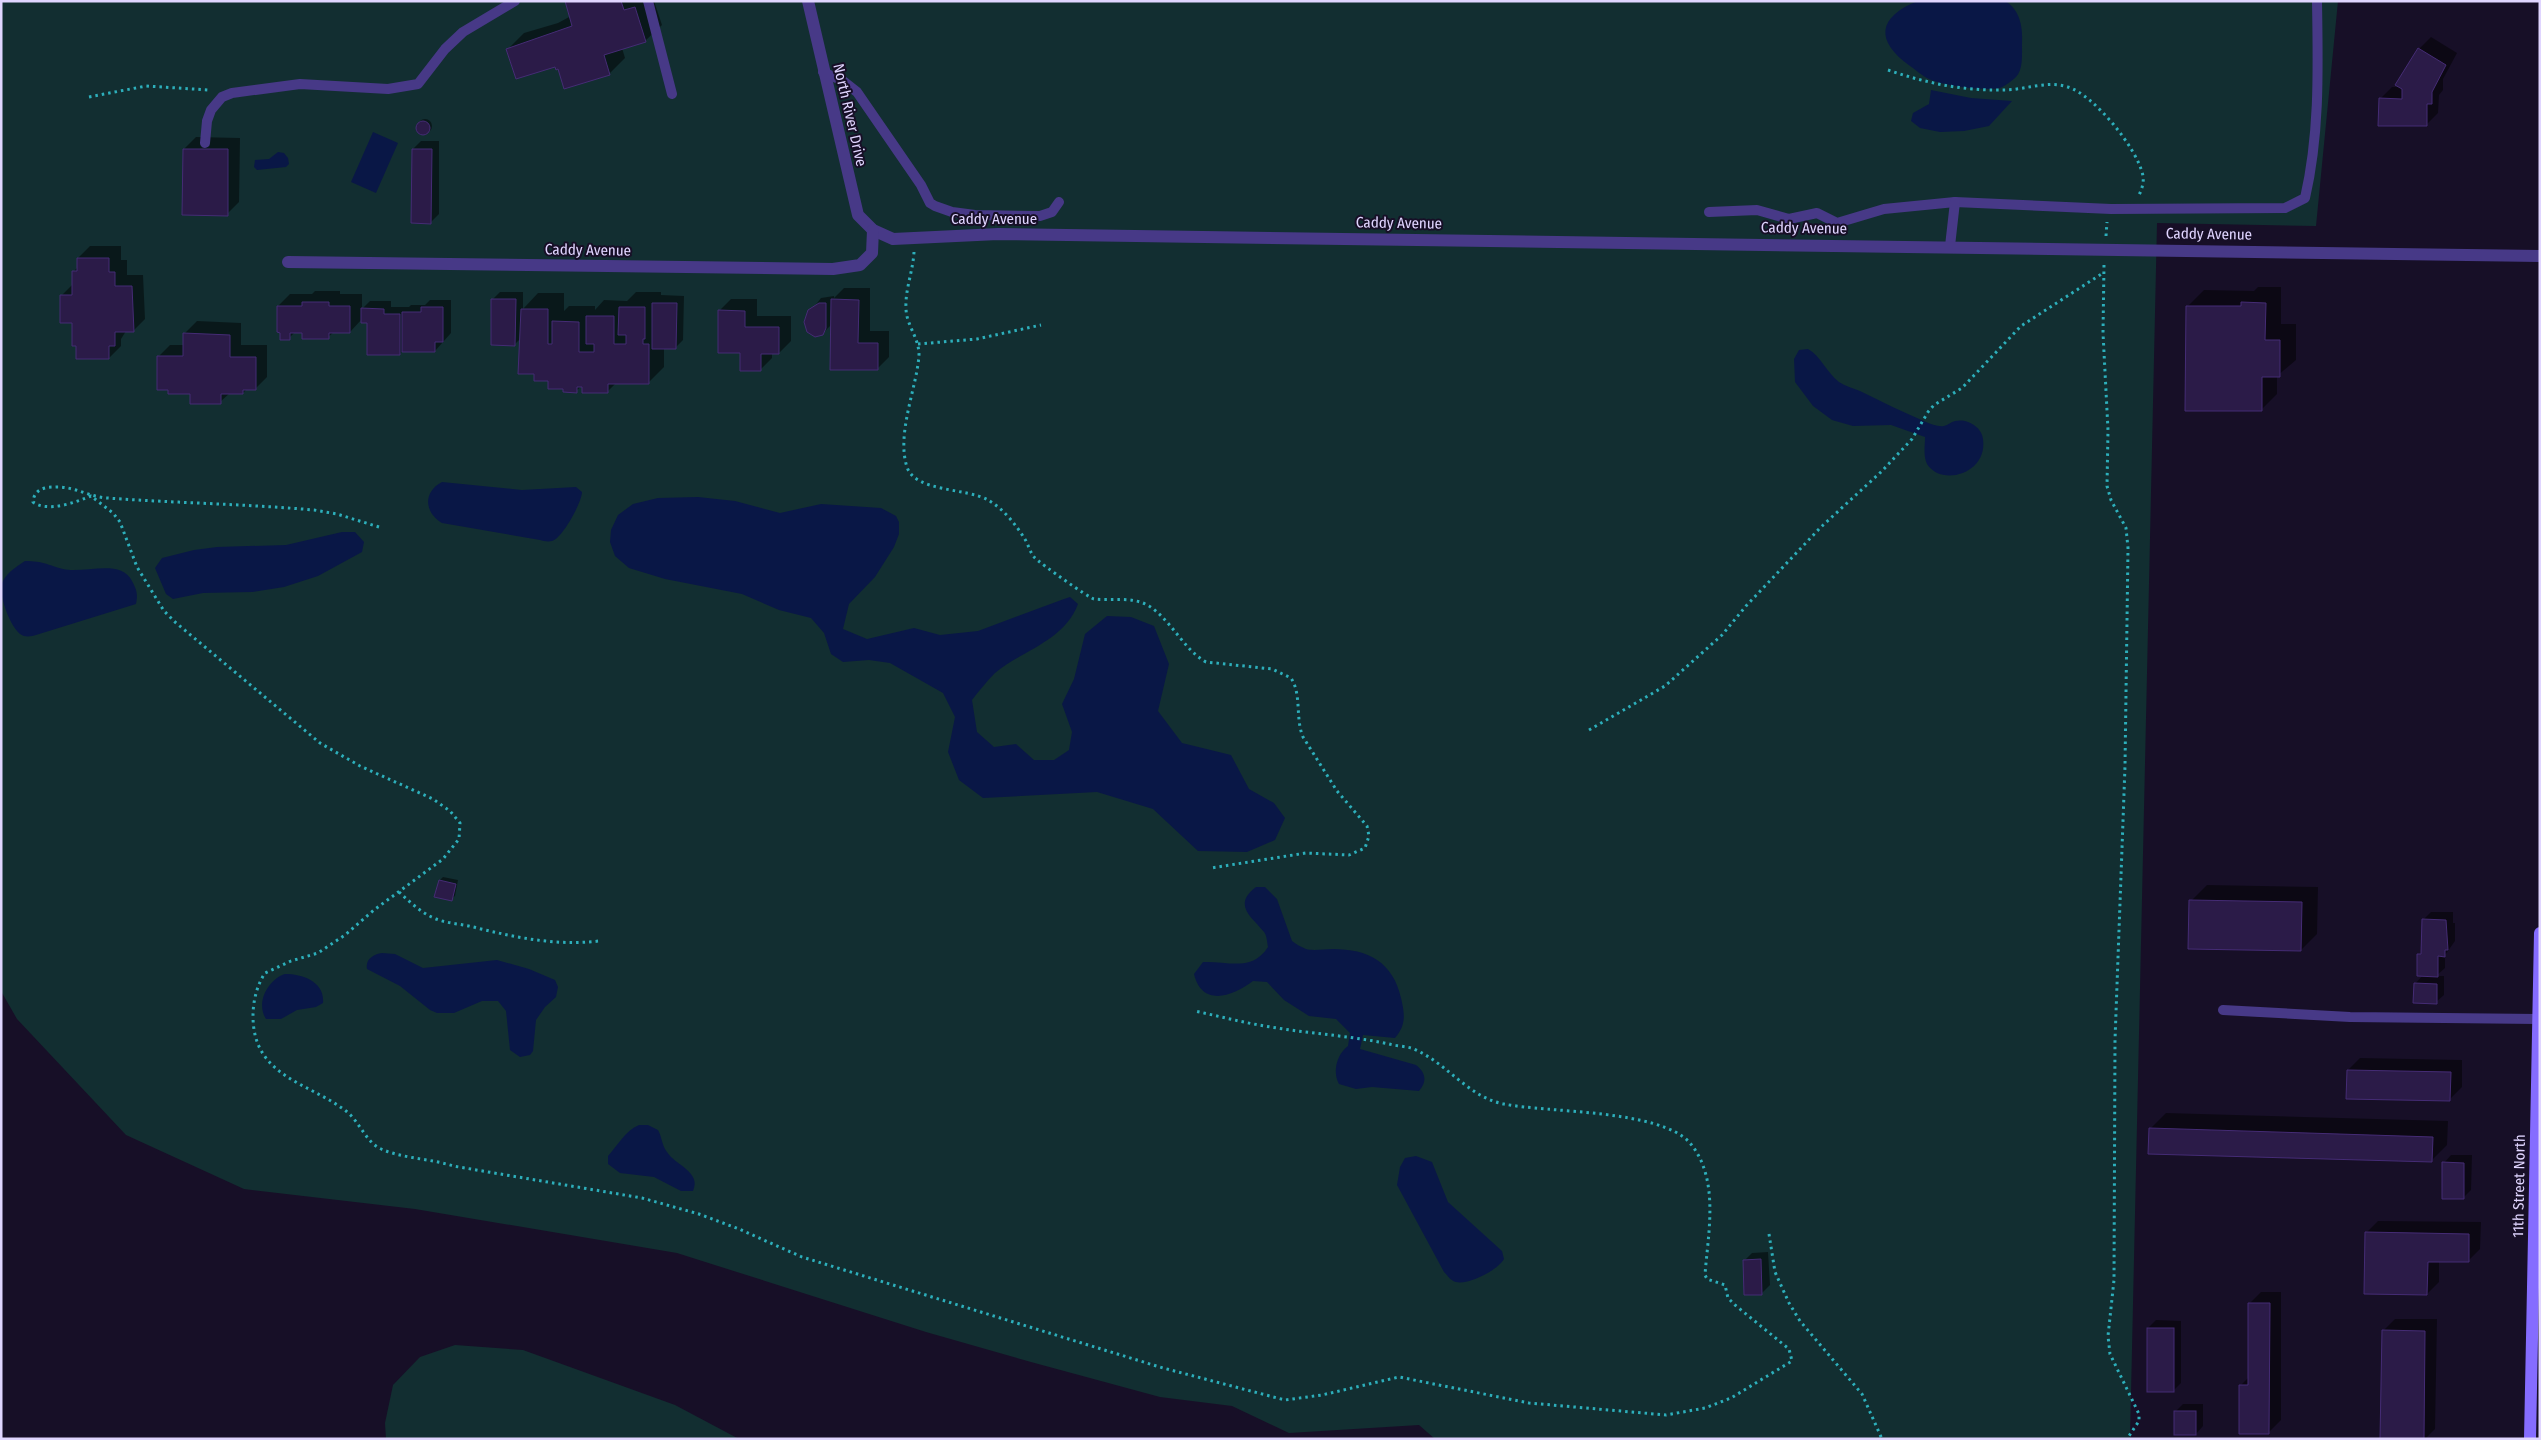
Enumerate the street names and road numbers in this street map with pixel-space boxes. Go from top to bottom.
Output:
street label: North River Drive [829,62,871,168]
street label: Caddy Avenue [951,210,1037,228]
street label: Caddy Avenue [1356,213,1442,233]
street label: Caddy Avenue [1761,218,1847,238]
street label: Caddy Avenue [2166,224,2252,244]
street label: Caddy Avenue [545,240,631,260]
street label: 11th Street North [2509,1134,2529,1238]

